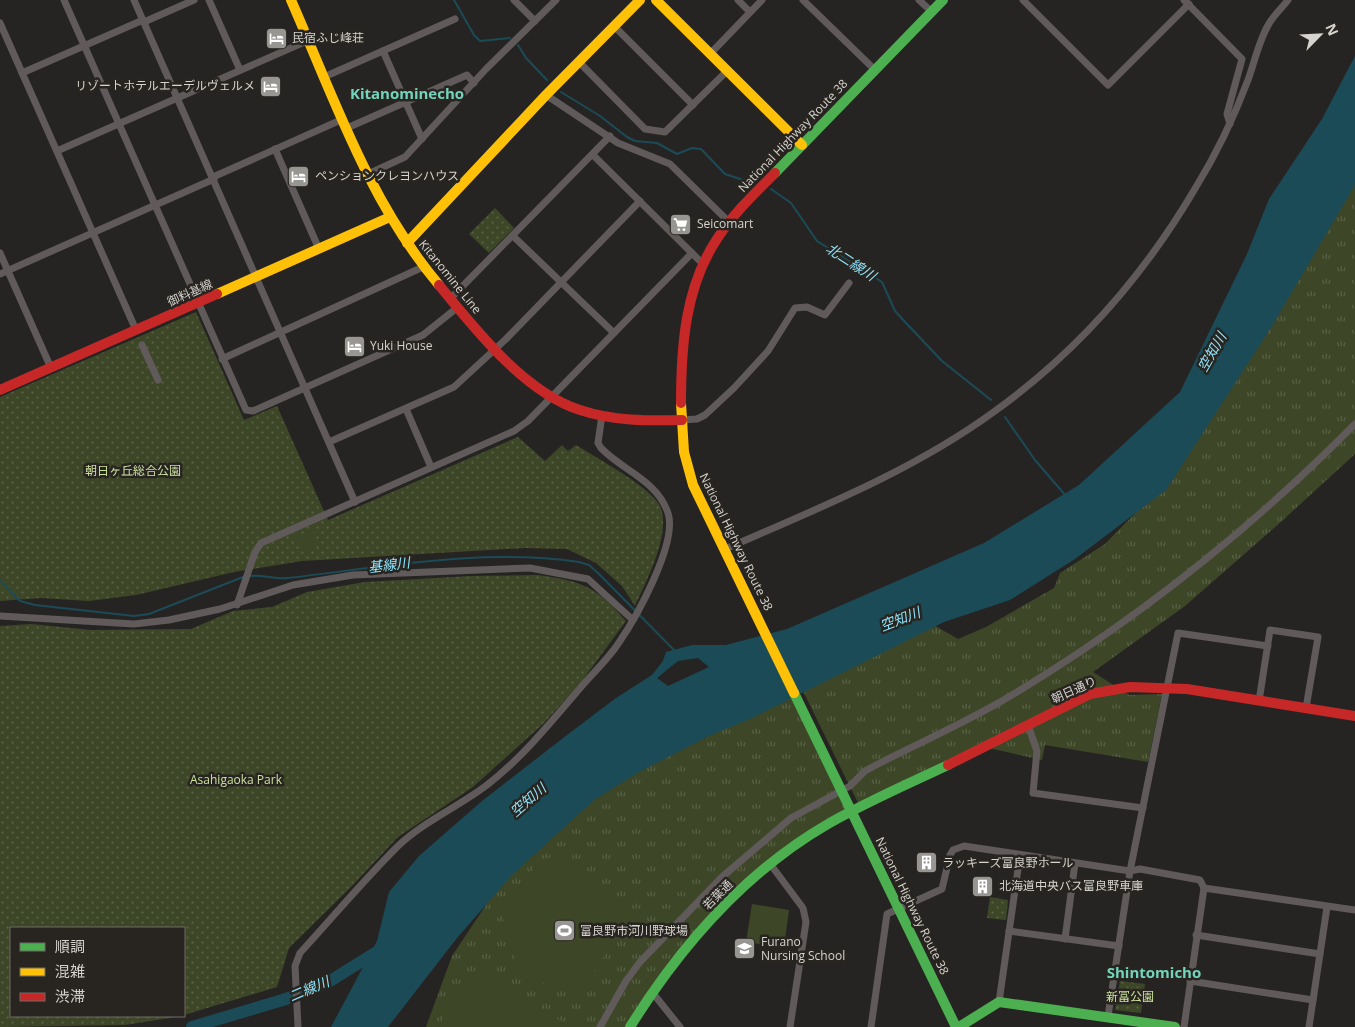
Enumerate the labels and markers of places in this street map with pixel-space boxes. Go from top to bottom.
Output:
hotel icon: 民宿ふじ峰荘 [264,26,288,50]
place label: 民宿ふじ峰荘 [292,29,364,46]
hotel icon: リゾートホテルエーデルヴェルメ [259,74,283,98]
place label: リゾートホテルエーデルヴェルメ [75,77,255,94]
hotel icon: ペンションクレヨンハウス [287,164,311,188]
place label: ペンションクレヨンハウス [315,167,459,184]
supermarket icon: Seicomart [669,212,693,236]
place label: Seicomart [697,215,753,232]
hotel icon: Yuki House [342,334,366,358]
place label: Yuki House [370,337,433,354]
building icon: ラッキーズ富良野ホール [914,851,938,875]
place label: ラッキーズ富良野ホール [942,854,1073,871]
building icon: 北海道中央バス富良野車庫 [971,874,995,898]
place label: 北海道中央バス富良野車庫 [999,877,1143,894]
sports icon: 富良野市河川野球場 [552,919,576,943]
place label: 富良野市河川野球場 [580,922,688,939]
place label: Furano Nursing School [761,933,845,964]
school or university icon: Furano Nursing School [733,937,757,961]

